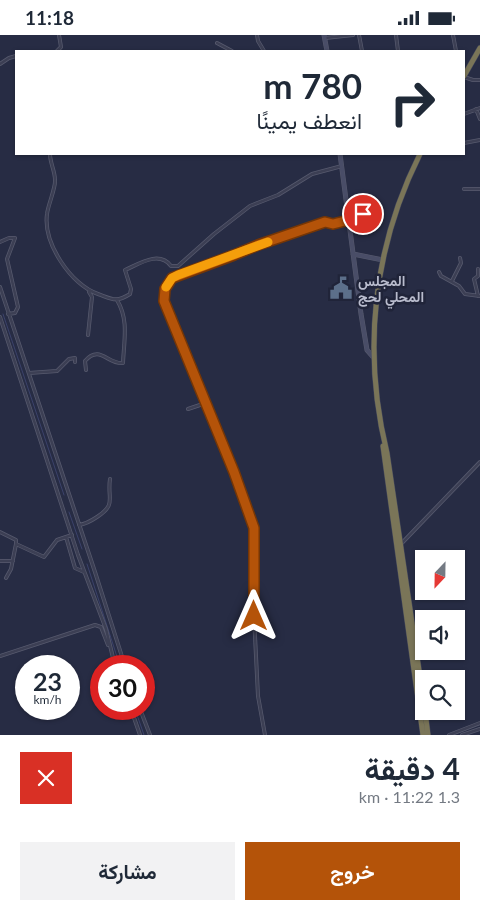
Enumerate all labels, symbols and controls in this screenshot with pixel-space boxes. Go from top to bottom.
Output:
text: 11:18 [25,6,74,29]
text: 780 m [263,64,362,106]
icon: right [380,70,445,135]
text: انعطف يمينًا [256,107,362,134]
pin [342,193,384,235]
icon: arrive [349,200,377,228]
place label: المجلس المحلي لحج [358,272,424,309]
public building icon: المجلس المحلي لحج [328,275,354,301]
north arrow [415,550,465,600]
map controls [415,550,465,720]
position arrow [227,589,279,641]
button: sound [415,610,465,660]
speed limit sign: 30 [90,655,155,720]
text: 23 [33,666,62,696]
button: search [415,670,465,720]
text: km/h [33,692,62,707]
text: 4 دقيقة [365,750,460,786]
button: close [20,752,72,804]
text: 1.3 km · 11:22 [359,787,460,806]
button: مشاركة [20,842,235,900]
button: خروج [245,842,460,900]

